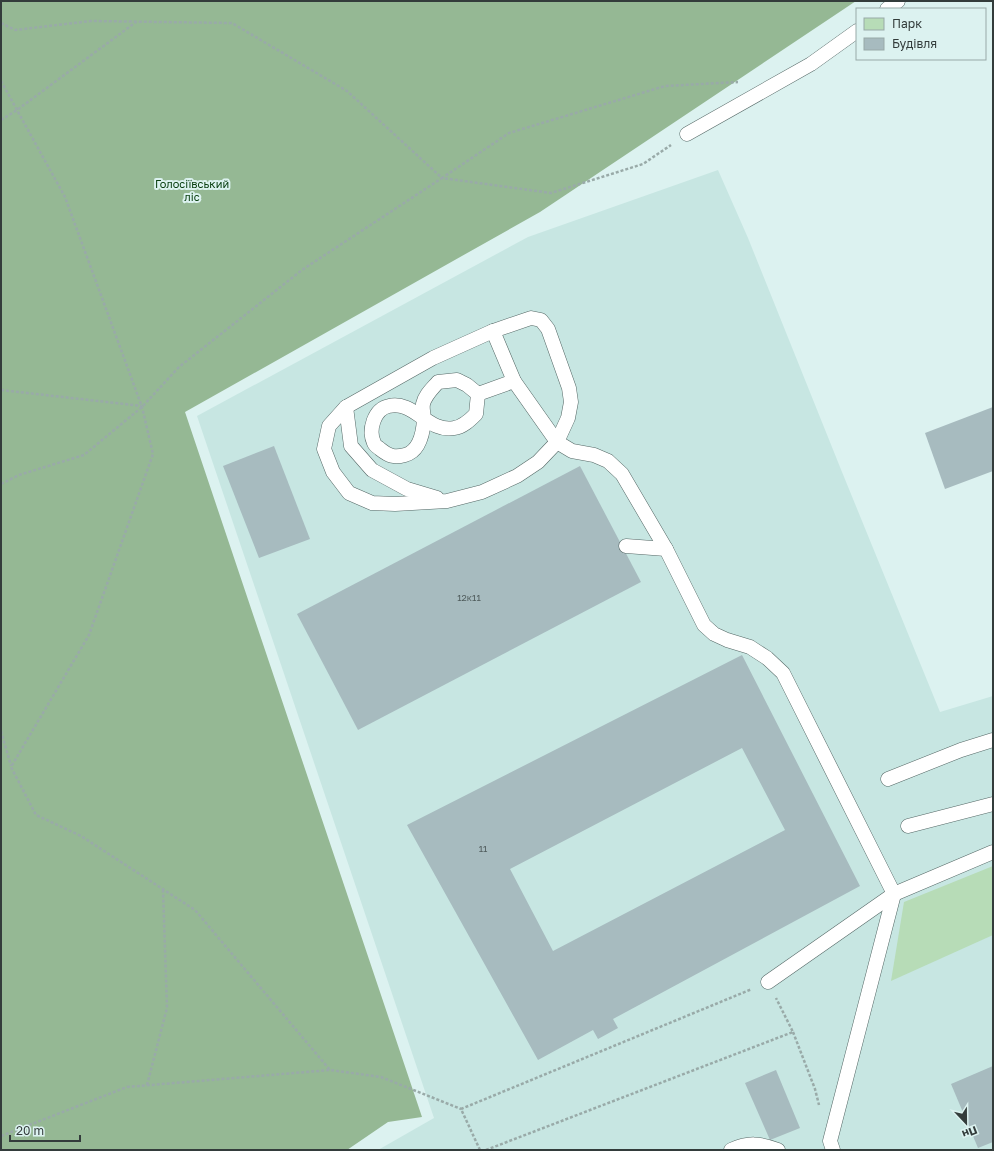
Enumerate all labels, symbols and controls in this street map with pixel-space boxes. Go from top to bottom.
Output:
legend [856,8,986,60]
text: Парк [892,16,922,31]
text: Будівля [892,36,937,51]
park label: Голосіївський ліс [155,177,229,203]
house number: 12к11 [457,592,481,603]
house number: 11 [479,843,488,854]
north arrow [946,1103,986,1143]
scale bar [10,1117,80,1143]
text: 20 m [16,1123,44,1138]
text: Пн [960,1124,979,1142]

